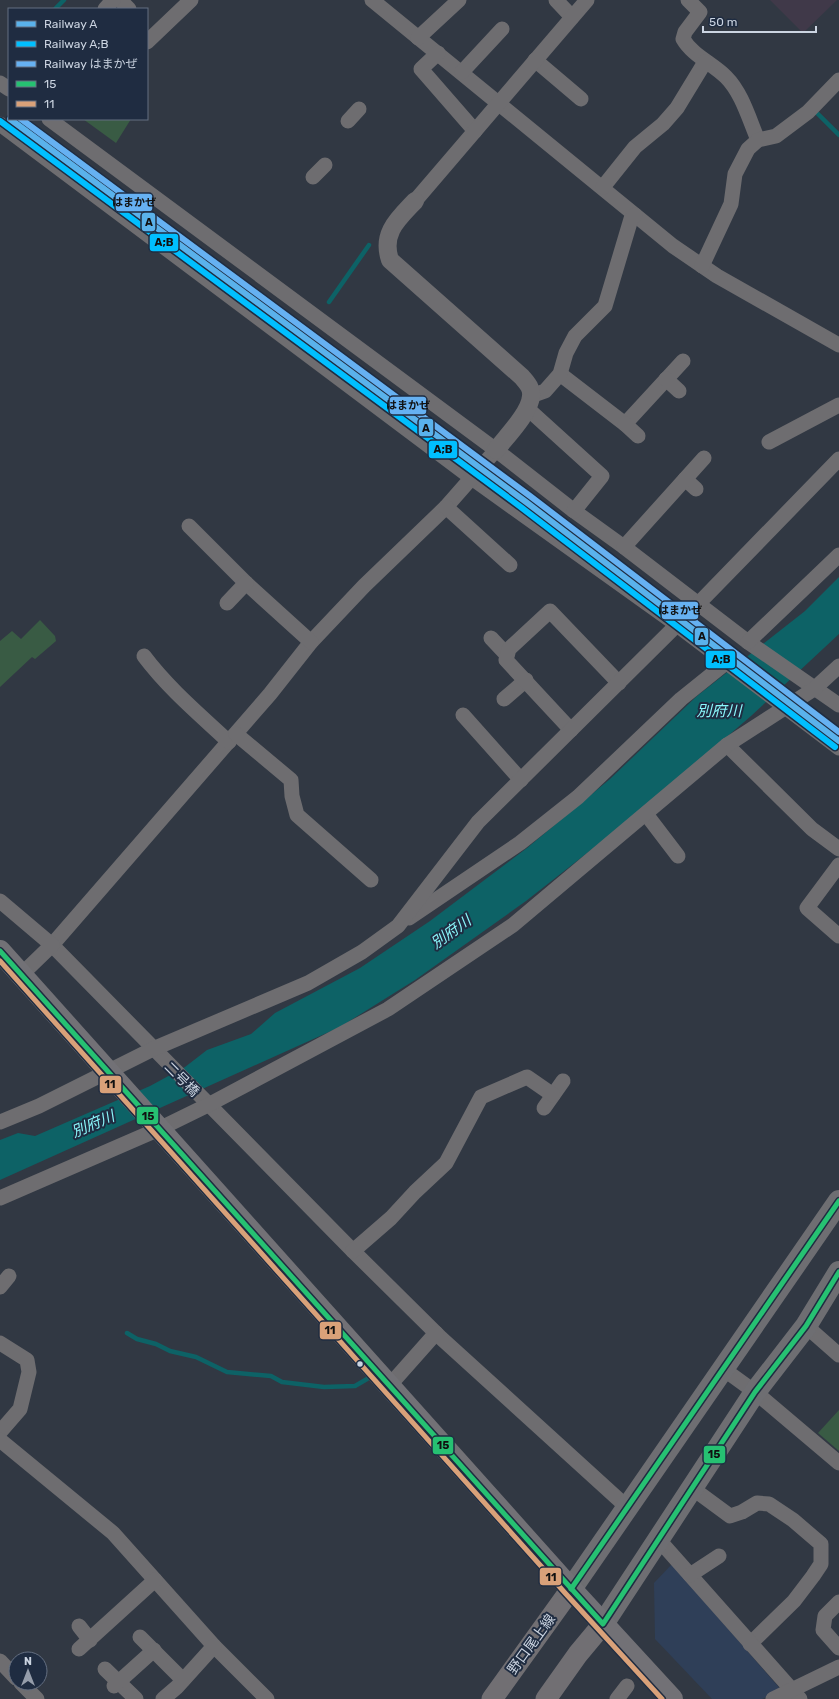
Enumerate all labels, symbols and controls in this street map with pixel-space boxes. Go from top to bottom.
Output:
legend [8,8,148,120]
scale bar [703,8,816,34]
text: 50 m [709,15,737,29]
text: Railway A [44,17,97,31]
text: Railway A;B [44,37,108,51]
text: Railway はまかぜ [44,57,137,71]
text: 15 [44,77,56,91]
text: 11 [44,97,54,111]
line badge: はまかぜ [115,193,153,212]
text: はまかぜ [112,196,156,209]
line badge: A [141,212,156,232]
text: A [145,216,153,229]
line badge: A;B [149,233,179,252]
text: A;B [155,236,174,249]
line badge: はまかぜ [389,396,427,415]
text: はまかぜ [386,399,430,412]
line badge: A [418,418,434,437]
text: A [422,422,430,435]
line badge: A;B [428,440,458,459]
text: A;B [434,443,453,456]
line badge: はまかぜ [661,601,699,620]
text: はまかぜ [658,604,702,617]
line badge: A [694,627,709,646]
text: A [698,630,706,643]
line badge: A;B [705,650,736,669]
text: A;B [712,653,731,666]
water label: 別府川 [696,702,743,720]
water label: 別府川 [428,910,476,953]
street label: 二号橋 [161,1058,203,1100]
line badge: 11 [99,1075,122,1094]
text: 11 [105,1078,115,1091]
water label: 別府川 [69,1106,119,1141]
line badge: 15 [136,1106,159,1125]
text: 15 [142,1110,154,1123]
line badge: 11 [319,1321,342,1340]
text: 11 [325,1324,335,1337]
unlabelled marker [355,1359,365,1369]
line badge: 15 [432,1436,454,1455]
text: 15 [437,1439,449,1452]
line badge: 15 [703,1445,726,1464]
text: 15 [708,1448,720,1461]
line badge: 11 [539,1567,562,1586]
text: 11 [546,1571,556,1584]
street label: 野口尾上線 [504,1611,559,1678]
north arrow [8,1651,48,1691]
text: N [24,1655,32,1668]

